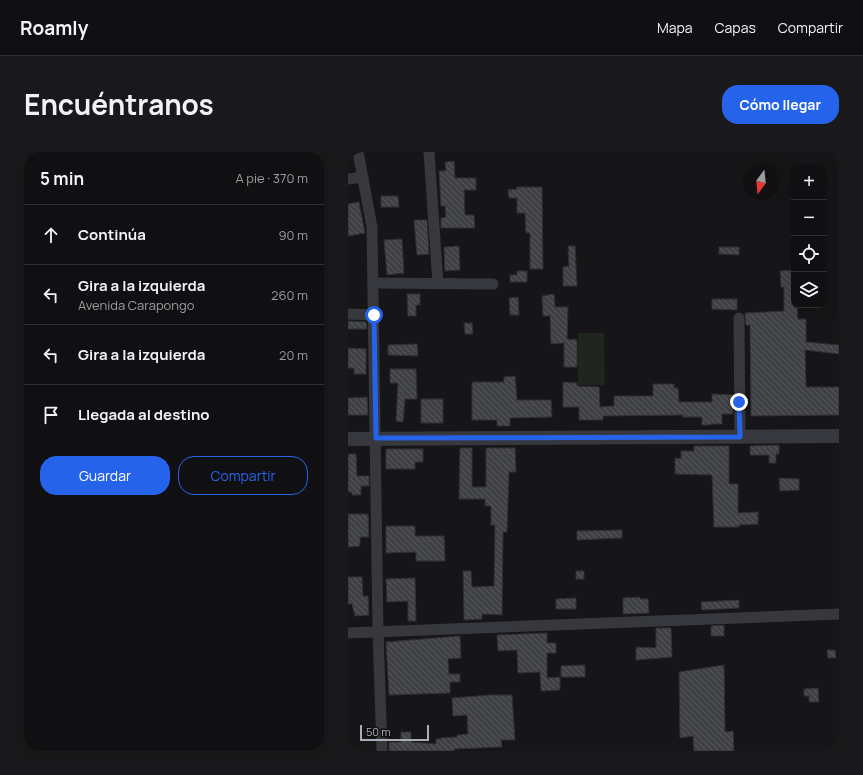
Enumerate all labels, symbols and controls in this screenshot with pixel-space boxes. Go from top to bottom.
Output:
text: Roamly [20,15,88,41]
text: Mapa [657,18,693,37]
text: Capas [715,18,756,37]
text: Compartir [778,18,843,37]
text: Encuéntranos [24,85,214,123]
button: Cómo llegar [722,85,839,124]
north arrow [743,164,779,200]
map controls [791,164,827,308]
button: + [791,164,827,200]
text: 5 min [40,167,84,190]
text: A pie · 370 m [235,169,308,187]
button: − [791,200,827,236]
icon: ahead [40,224,62,246]
text: Continúa [78,224,146,245]
text: 90 m [278,226,308,244]
button: locate [791,236,827,272]
button: layers [791,272,827,308]
text: Gira a la izquierda [78,275,205,296]
icon: left [40,284,62,306]
text: 260 m [271,286,308,304]
text: Avenida Carapongo [78,296,194,314]
route start [365,306,383,324]
icon: left [40,344,62,366]
text: Gira a la izquierda [78,344,205,365]
text: 20 m [279,346,308,364]
route end [730,393,748,411]
icon: arrive [40,404,62,426]
text: Llegada al destino [78,404,210,425]
button: Guardar [40,456,170,495]
button: Compartir [178,456,308,495]
scale bar [360,723,429,742]
text: 50 m [366,724,391,739]

